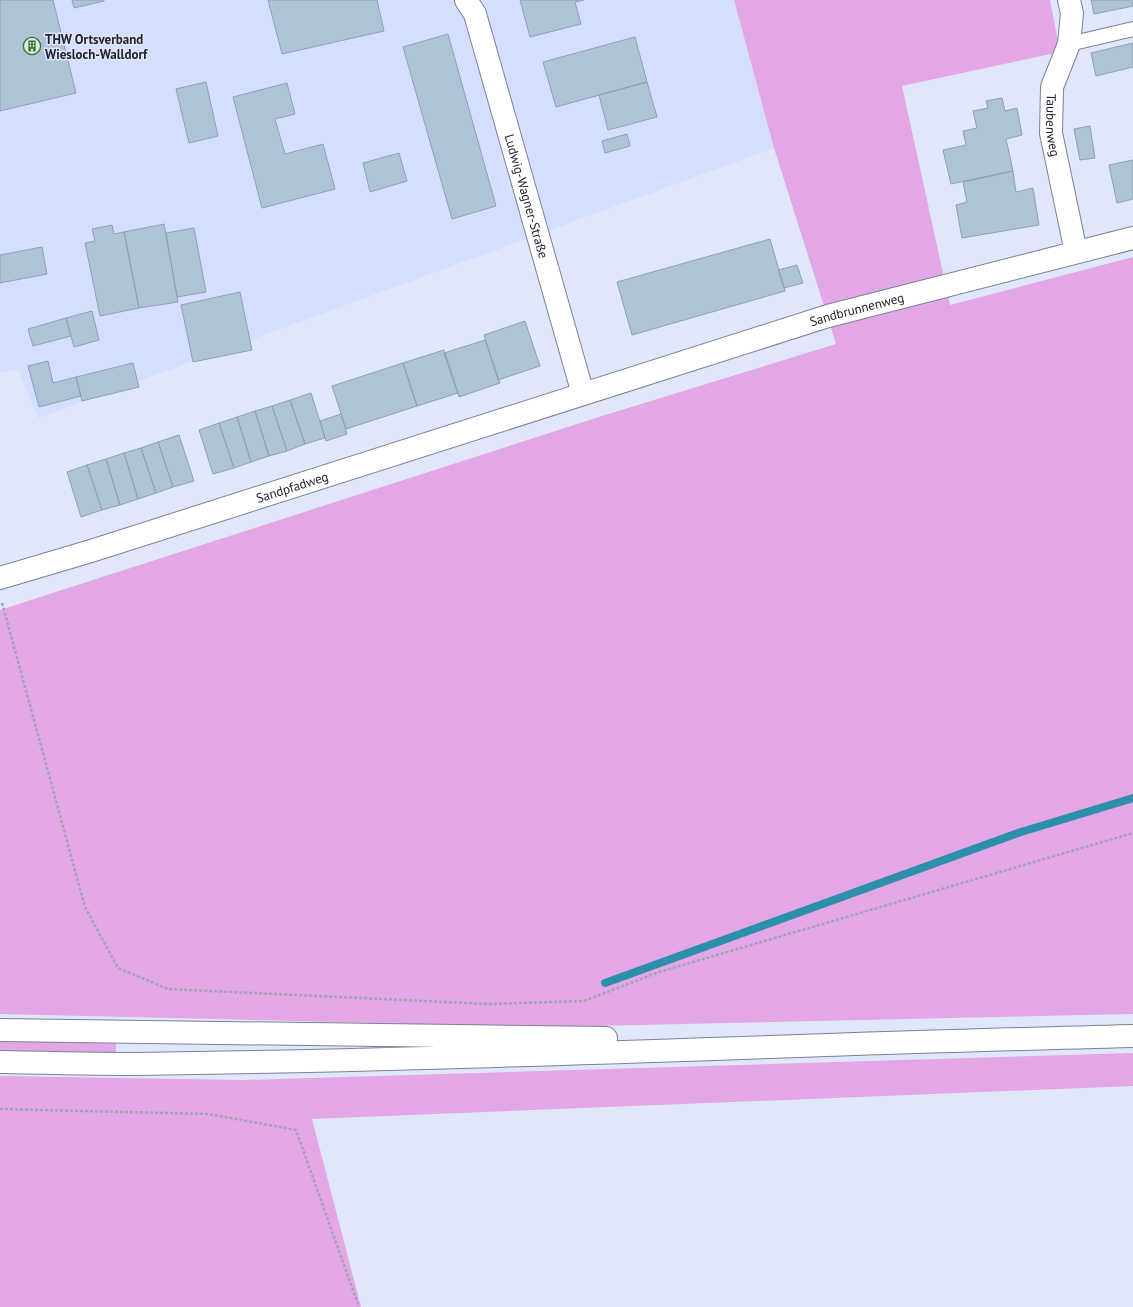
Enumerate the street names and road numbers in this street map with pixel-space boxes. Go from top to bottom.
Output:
street label: Taubenweg [1042,94,1064,158]
street label: Ludwig-Wagner-Straße [501,132,552,260]
street label: Sandbrunnenweg [808,289,906,330]
street label: Sandpfadweg [254,468,330,507]

